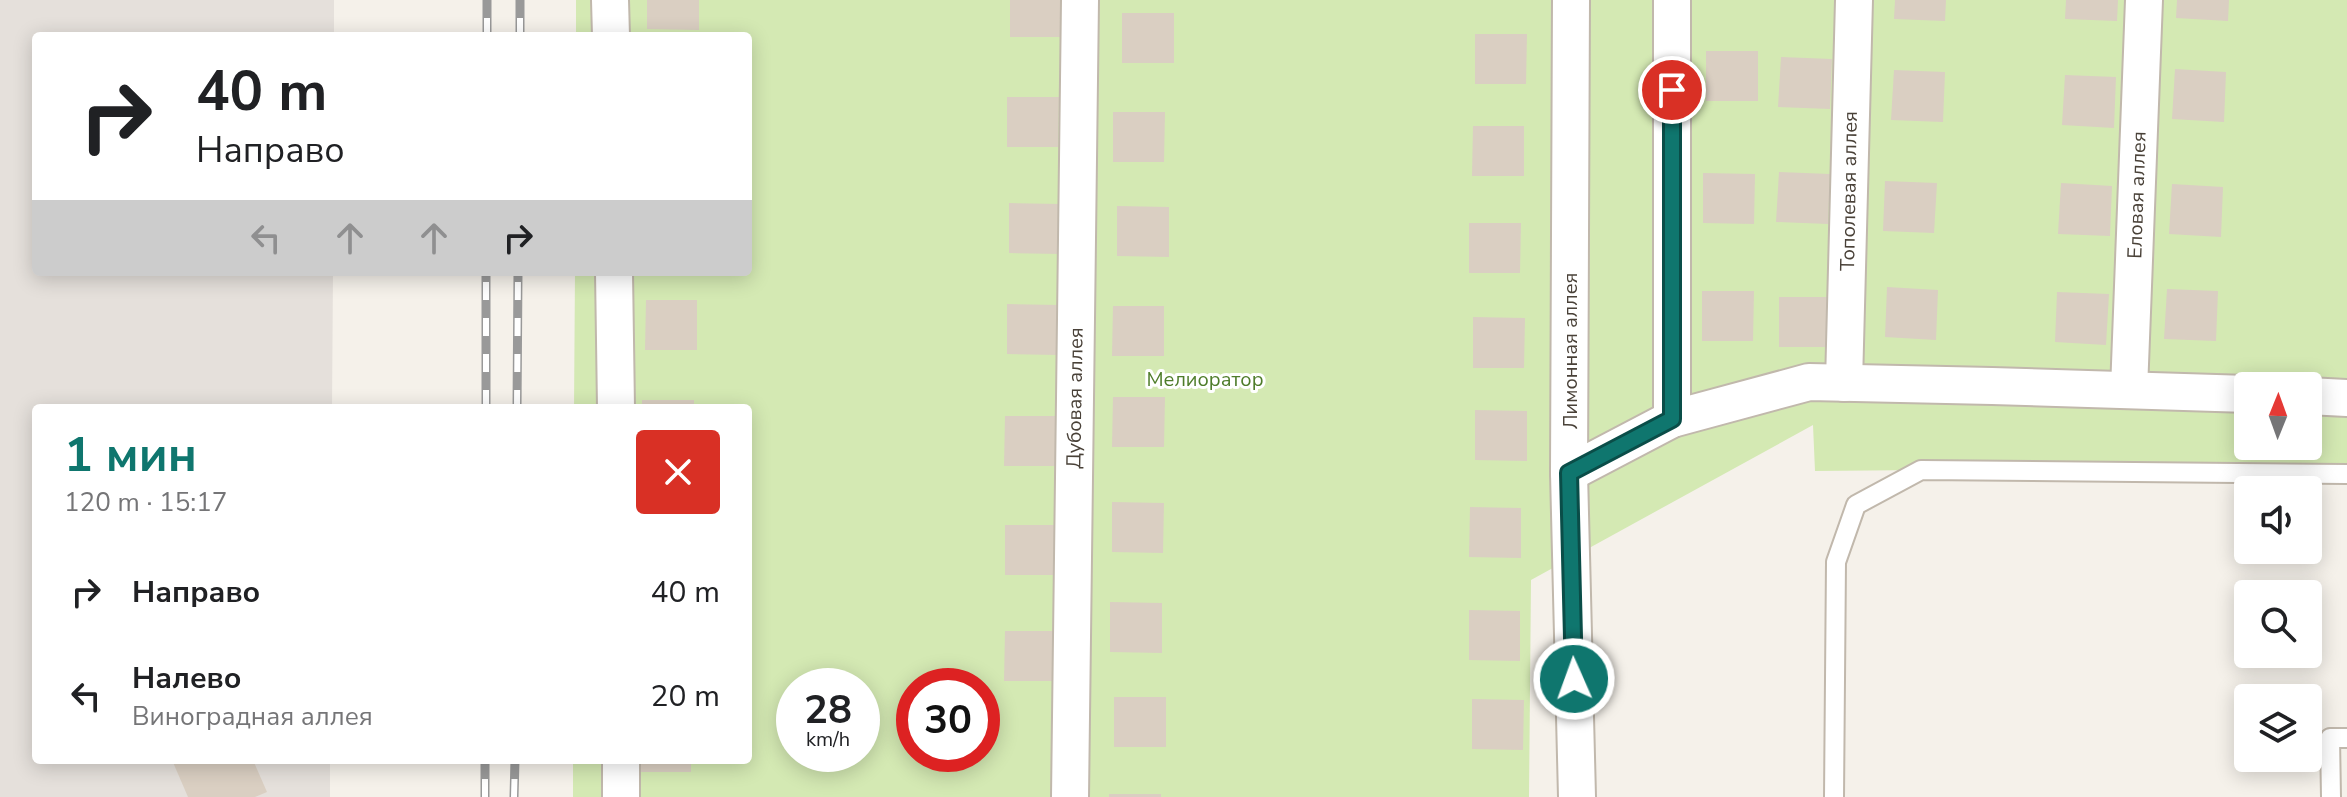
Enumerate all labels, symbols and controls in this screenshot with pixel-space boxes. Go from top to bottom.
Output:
text: 40 m [196,53,327,130]
pin [1638,56,1706,124]
icon: right [64,64,168,168]
icon: arrive [1650,68,1694,112]
street label: Тополевая аллея [1834,111,1864,271]
text: Направо [196,126,345,175]
street label: Еловая аллея [2121,131,2153,259]
icon: left [244,216,288,260]
icon: ahead [328,216,372,260]
icon: ahead [412,216,456,260]
icon: right [496,216,540,260]
street label: Лимонная аллея [1557,273,1584,429]
street label: Дубовая аллея [1060,327,1090,469]
park label: Мелиоратор [1146,366,1264,393]
north arrow [2234,372,2322,460]
map controls [2234,372,2322,772]
text: 1 мин [64,422,197,488]
button: close [636,430,720,514]
button: sound [2234,476,2322,564]
text: 120 m · 15:17 [64,485,227,520]
icon: right [64,570,108,614]
text: Направо [132,572,260,613]
text: 40 m [651,572,720,613]
button: search [2234,580,2322,668]
position arrow [1532,637,1616,721]
text: Налево [132,658,241,699]
speed limit sign: 30 [896,668,1000,772]
icon: left [64,674,108,718]
text: 20 m [651,676,720,717]
text: 28 [804,683,852,737]
button: layers [2234,684,2322,772]
text: Виноградная аллея [132,699,373,734]
text: km/h [806,726,850,753]

